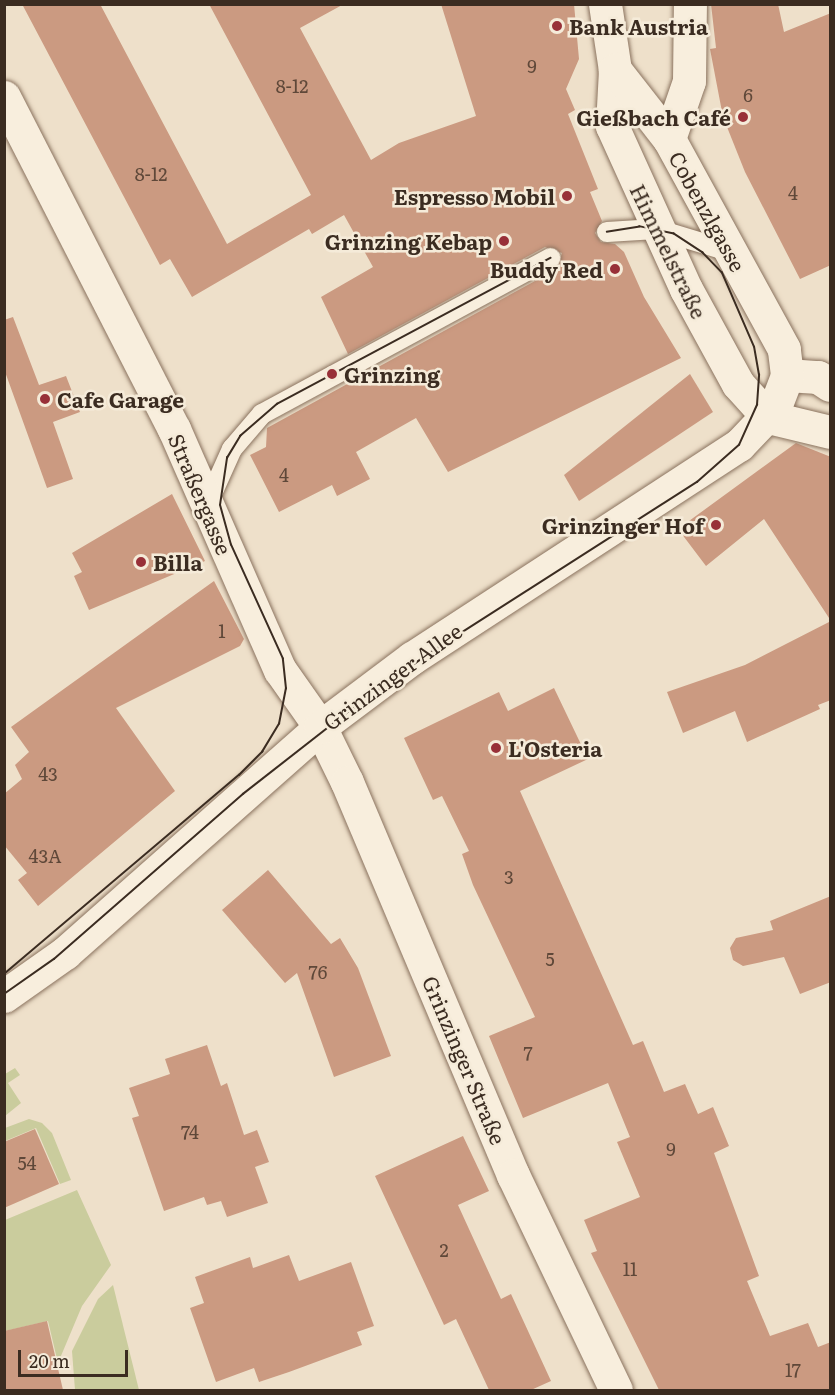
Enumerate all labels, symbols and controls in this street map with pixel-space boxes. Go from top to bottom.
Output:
place label: Bank Austria [569,13,708,39]
marker: Bank Austria [550,19,564,33]
house number: 9 [527,55,537,77]
house number: 8-12 [276,75,308,97]
house number: 6 [743,84,753,106]
place label: Gießbach Café [576,104,731,130]
marker: Gießbach Café [736,110,750,124]
street label: Cobenzlgasse [665,147,751,275]
house number: 8-12 [135,163,167,185]
street label: Himmelstraße [626,180,712,322]
house number: 4 [788,182,798,204]
place label: Espresso Mobil [394,183,555,209]
marker: Espresso Mobil [560,189,574,203]
place label: Grinzing Kebap [325,228,492,254]
marker: Grinzing Kebap [497,234,511,248]
place label: Buddy Red [490,256,603,282]
marker: Buddy Red [608,262,622,276]
place label: Grinzing [344,361,440,387]
marker: Grinzing [325,367,339,381]
place label: Cafe Garage [57,386,184,412]
marker: Cafe Garage [38,392,52,406]
street label: Straßergasse [164,430,238,558]
house number: 4 [279,464,289,486]
place label: Grinzinger Hof [542,512,704,538]
marker: Grinzinger Hof [709,518,723,532]
place label: Billa [153,549,203,575]
marker: Billa [134,555,148,569]
street label: Grinzinger Allee [318,617,466,735]
house number: 1 [218,620,226,642]
place label: L'Osteria [508,735,603,761]
marker: L'Osteria [489,741,503,755]
house number: 43 [38,763,58,785]
house number: 43A [29,845,61,867]
house number: 3 [504,866,514,888]
house number: 5 [545,948,555,970]
house number: 76 [309,961,327,983]
street label: Grinzinger Straße [418,972,512,1148]
house number: 7 [523,1042,533,1064]
house number: 74 [181,1121,199,1143]
house number: 9 [666,1138,676,1160]
house number: 54 [17,1152,37,1174]
house number: 2 [439,1239,449,1261]
house number: 11 [623,1258,637,1280]
scale bar [21,1338,130,1376]
text: 20 m [29,1347,70,1374]
house number: 17 [785,1359,801,1381]

